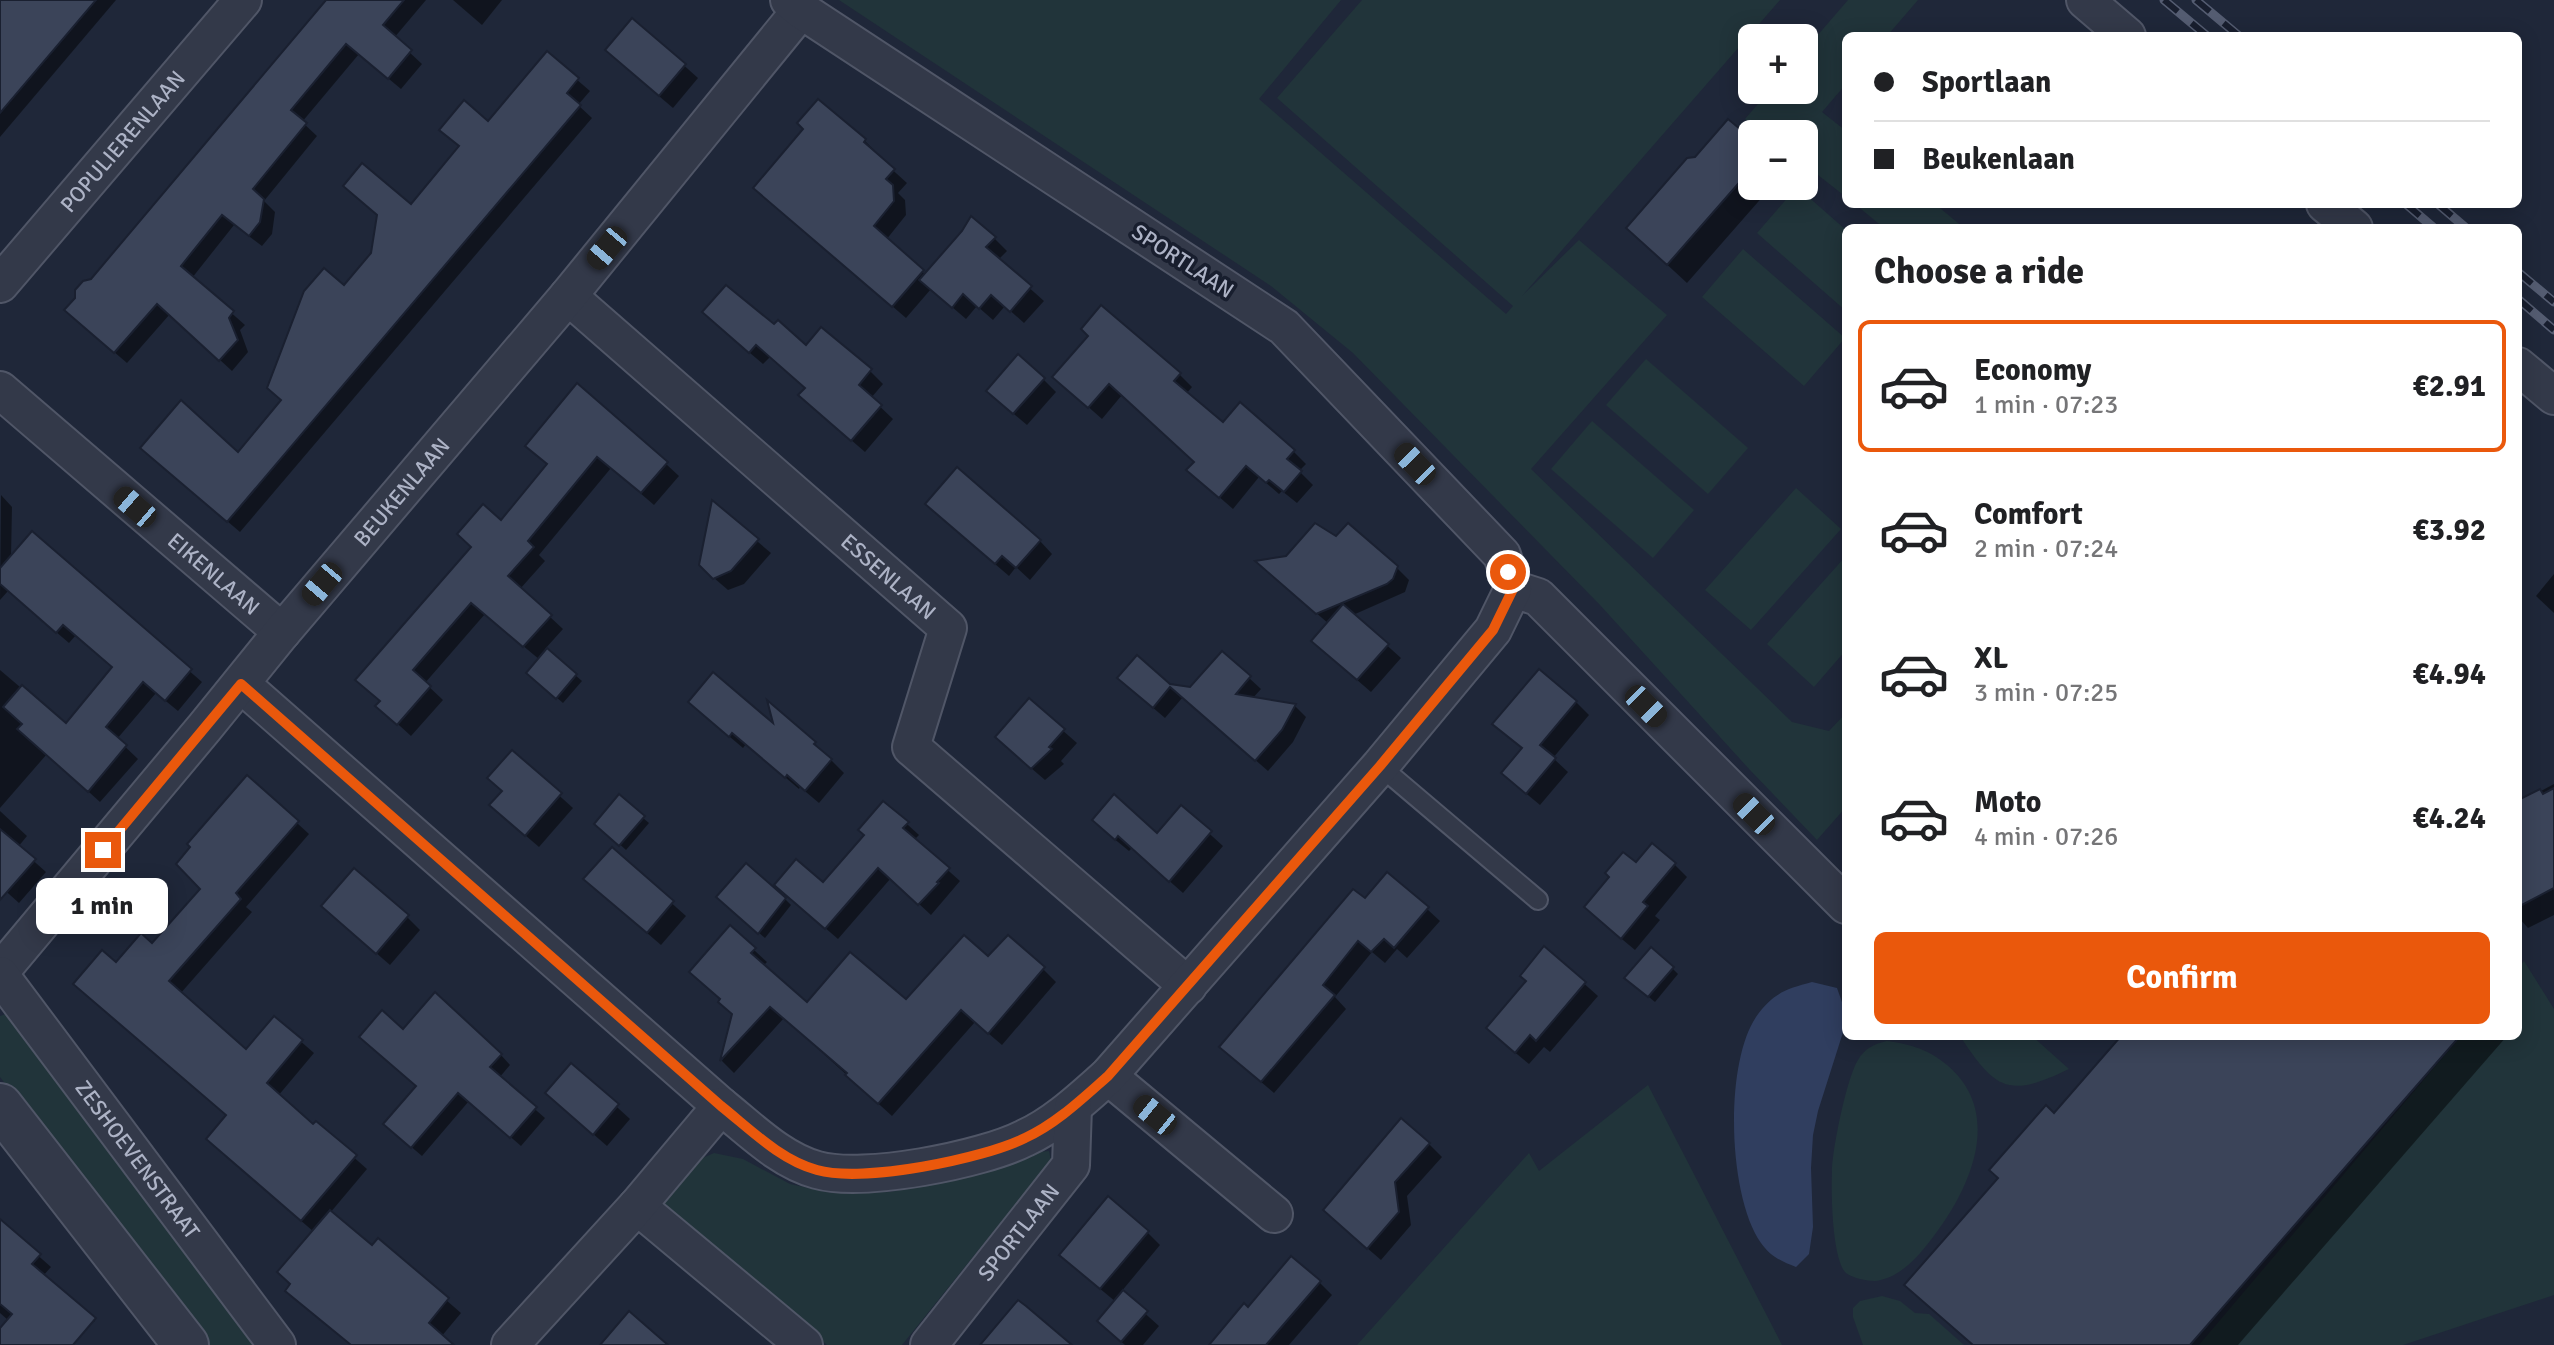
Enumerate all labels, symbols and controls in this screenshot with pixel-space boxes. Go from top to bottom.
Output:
map controls [1738,24,1818,200]
button: + [1738,24,1818,104]
text: Sportlaan [1922,64,2051,101]
street label: POPULIERENLAAN [54,65,190,218]
button: − [1738,120,1818,200]
text: Beukenlaan [1922,141,2075,178]
street label: SPORTLAAN [1127,218,1239,304]
car [582,222,632,274]
text: Choose a ride [1874,249,2084,294]
icon: car [1878,350,1950,422]
text: Economy [1974,352,2091,389]
text: €2.91 [2413,368,2486,405]
text: 1 min · 07:23 [1974,389,2118,421]
street label: BEUKENLAAN [348,432,455,552]
car [1390,438,1440,490]
car [109,482,161,532]
icon: car [1878,494,1950,566]
text: Comfort [1974,496,2083,533]
text: €3.92 [2413,512,2486,549]
street label: EIKENLAAN [162,527,266,621]
street label: ESSENLAAN [836,527,942,625]
text: 2 min · 07:24 [1974,533,2118,565]
route start [1490,554,1526,590]
car [297,558,347,610]
icon: car [1878,638,1950,710]
text: XL [1974,640,2008,677]
text: €4.94 [2413,656,2486,693]
text: 3 min · 07:25 [1974,677,2118,709]
car [1621,681,1671,731]
icon: car [1878,782,1950,854]
text: Moto [1974,784,2041,821]
car [1729,789,1779,839]
text: €4.24 [2413,800,2486,837]
text: 4 min · 07:26 [1974,821,2118,853]
route end [85,832,121,868]
callout: 1 min [37,878,169,934]
text: 1 min [71,890,133,922]
button: Confirm [1874,932,2490,1024]
street label: ZESHOEVENSTRAAT [70,1075,206,1244]
car [1129,1091,1181,1139]
street label: SPORTLAAN [972,1178,1065,1286]

